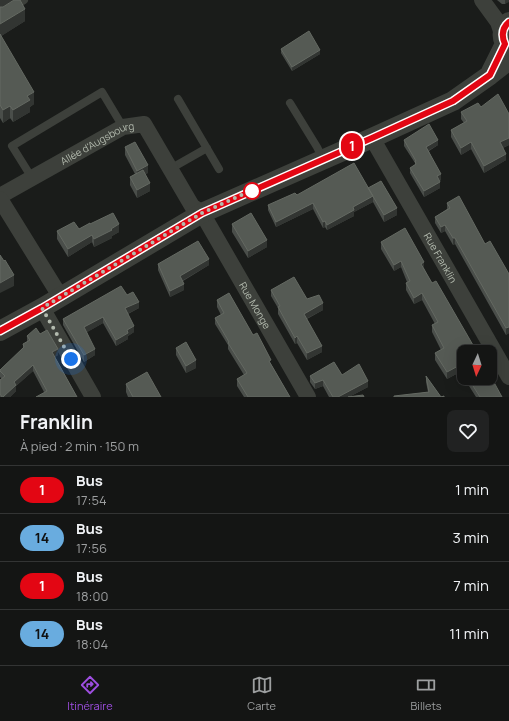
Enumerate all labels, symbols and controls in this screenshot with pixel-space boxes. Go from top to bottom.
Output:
street label: Allée d'Augsbourg [58,118,135,168]
line badge: 1 [339,133,365,159]
text: 1 [349,136,355,155]
unlabelled marker [243,182,261,200]
street label: Rue Franklin [421,230,461,285]
street label: Rue Monge [236,279,274,332]
north arrow [457,345,497,385]
map controls [457,345,497,385]
your location [61,349,81,369]
text: Franklin [20,409,93,435]
button: heart [447,410,489,452]
text: À pied · 2 min · 150 m [20,437,139,455]
text: Bus [76,470,103,491]
text: 1 min [455,479,489,500]
text: 1 [39,480,45,499]
text: 17:54 [76,491,107,509]
text: Bus [76,518,103,539]
text: 3 min [453,527,489,548]
text: 14 [35,528,49,547]
text: 17:56 [76,539,107,557]
text: Bus [76,566,103,587]
text: 7 min [453,575,489,596]
text: 1 [39,576,45,595]
text: 18:00 [76,587,108,605]
text: Bus [76,614,103,635]
text: 11 min [449,623,489,644]
text: 14 [35,624,49,643]
text: 18:04 [76,635,108,653]
tab: Itinéraire [67,674,113,713]
tab: Carte [247,674,276,713]
tab: Billets [411,674,442,713]

